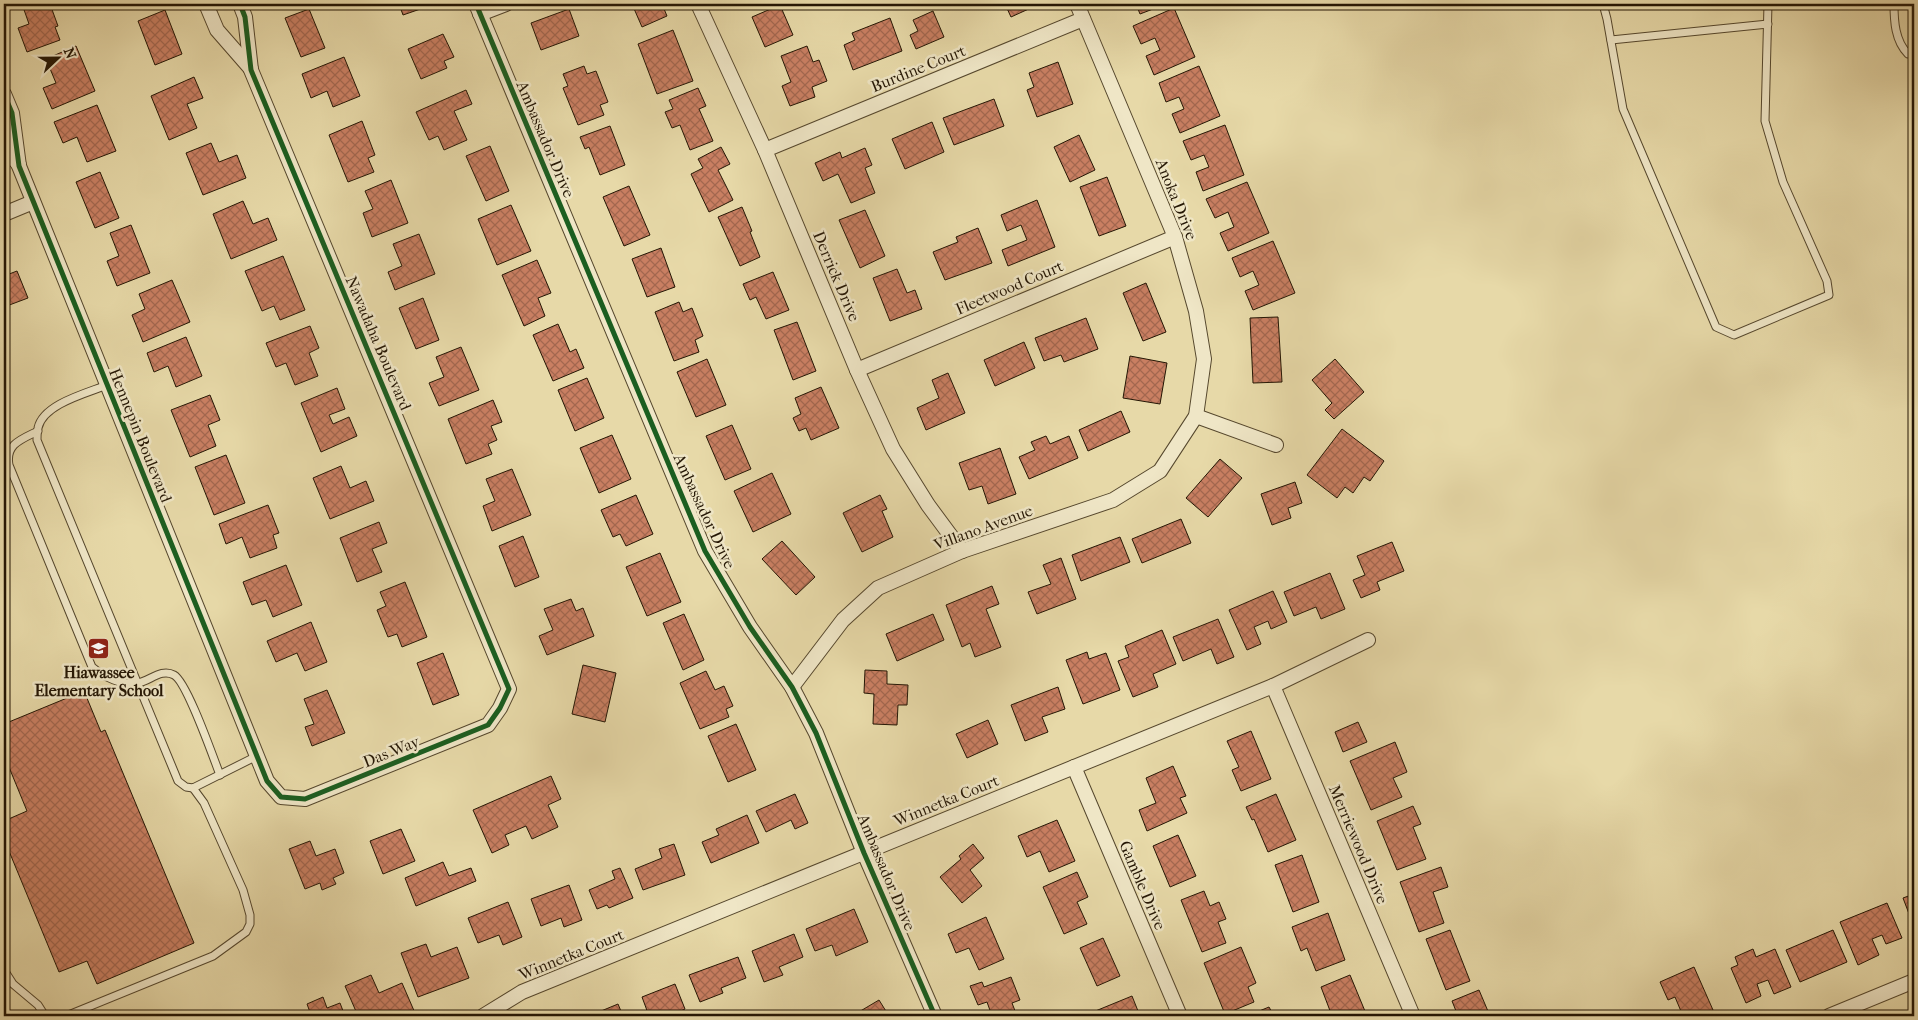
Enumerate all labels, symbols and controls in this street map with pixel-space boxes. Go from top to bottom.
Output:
north arrow [32,32,82,82]
street label: Burdine Court [868,41,969,96]
text: N [60,45,80,62]
street label: Ambassador Drive [512,77,579,200]
street label: Anoka Drive [1151,155,1201,243]
street label: Derrick Drive [809,228,864,324]
street label: Fleetwood Court [953,256,1066,319]
street label: Nawadaha Boulevard [342,273,416,413]
street label: Hennepin Boulevard [105,365,176,505]
street label: Ambassador Drive [669,450,740,572]
street label: Villano Avenue [930,501,1035,554]
school or university icon: Hiawassee Elementary School [87,636,111,660]
place label: Hiawassee Elementary School [35,663,164,701]
street label: Das Way [360,731,423,771]
street label: Winnetka Court [890,771,1002,831]
street label: Merriewood Drive [1325,782,1392,907]
street label: Ambassador Drive [853,810,920,933]
street label: Gamble Drive [1115,838,1170,933]
street label: Winnetka Court [515,925,627,985]

